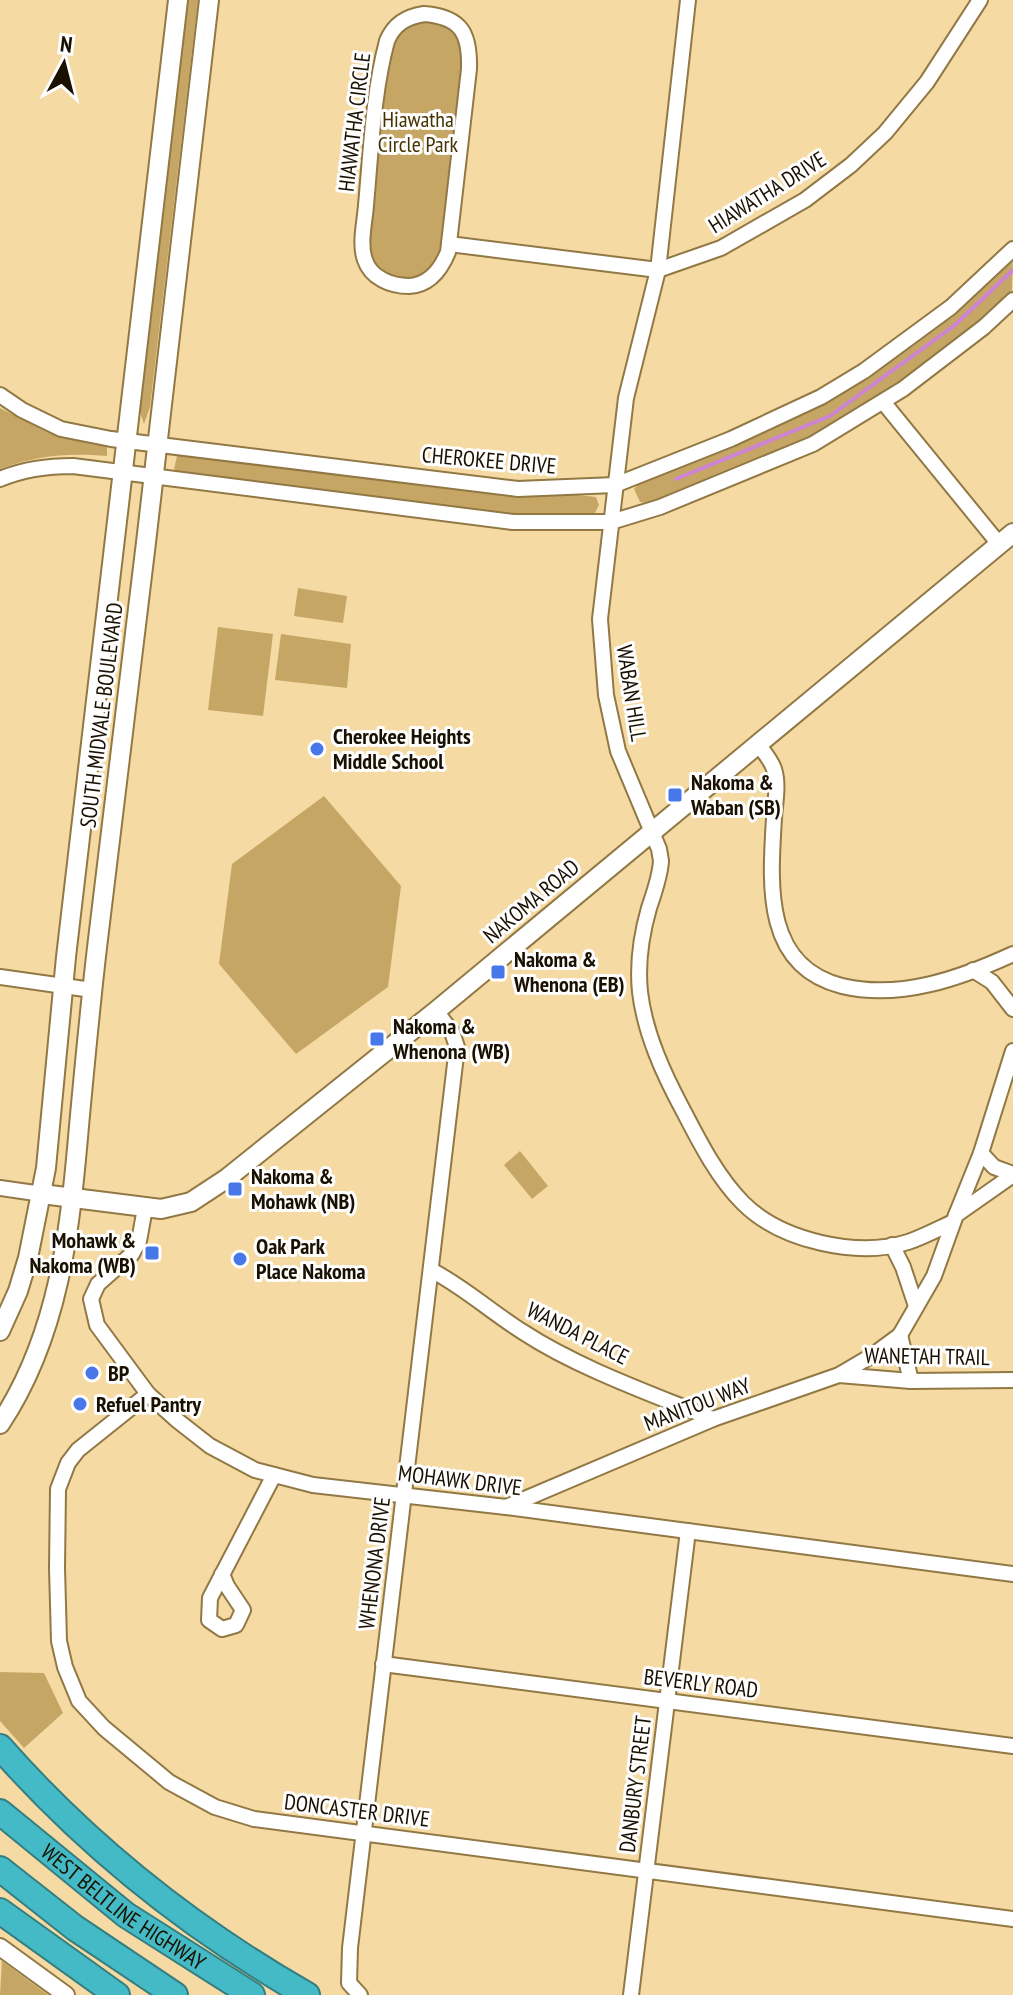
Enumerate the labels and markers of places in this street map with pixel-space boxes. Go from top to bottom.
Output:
place label: Cherokee Heights Middle School [333,722,471,775]
marker: Cherokee Heights Middle School [308,740,326,758]
place label: Nakoma & Waban (SB) [690,768,781,821]
marker: Nakoma & Waban (SB) [666,786,684,804]
place label: Nakoma & Whenona (EB) [513,945,625,998]
marker: Nakoma & Whenona (EB) [489,963,507,981]
place label: Nakoma & Whenona (WB) [392,1012,510,1065]
marker: Nakoma & Whenona (WB) [368,1030,386,1048]
place label: Nakoma & Mohawk (NB) [251,1162,355,1215]
marker: Nakoma & Mohawk (NB) [226,1180,244,1198]
place label: Mohawk & Nakoma (WB) [29,1226,136,1279]
place label: Oak Park Place Nakoma [256,1232,366,1285]
marker: Mohawk & Nakoma (WB) [143,1244,161,1262]
marker: Oak Park Place Nakoma [231,1250,249,1268]
place label: BP [108,1359,130,1387]
marker: BP [83,1364,101,1382]
place label: Refuel Pantry [96,1390,202,1418]
marker: Refuel Pantry [71,1395,89,1413]

